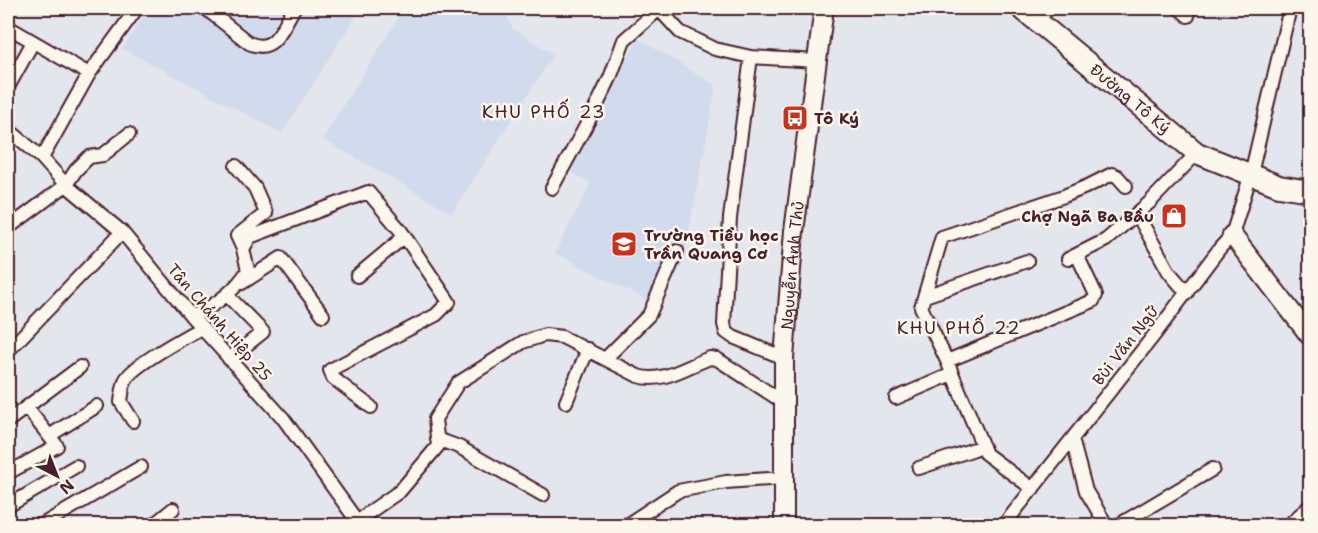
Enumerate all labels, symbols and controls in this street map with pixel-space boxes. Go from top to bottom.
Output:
street label: Đường Tô Ký [1086,59,1175,138]
district label: KHU PHỐ 23 [482,98,606,124]
bus stop icon: Tô Ký [780,103,810,133]
place label: Tô Ký [814,108,859,129]
street label: Nguyễn Ảnh Thủ [776,200,809,331]
shop icon: Chợ Ngã Ba Bầu [1159,201,1189,231]
place label: Chợ Ngã Ba Bầu [1021,206,1154,227]
place label: Trường Tiểu học Trần Quang Cơ [644,225,779,264]
school or university icon: Trường Tiểu học Trần Quang Cơ [609,229,639,259]
street label: Tân Chánh Hiệp 25 [163,259,276,385]
street label: Bùi Văn Ngữ [1088,300,1164,390]
district label: KHU PHỐ 22 [897,314,1021,340]
north arrow [27,446,87,506]
text: N [55,475,78,499]

